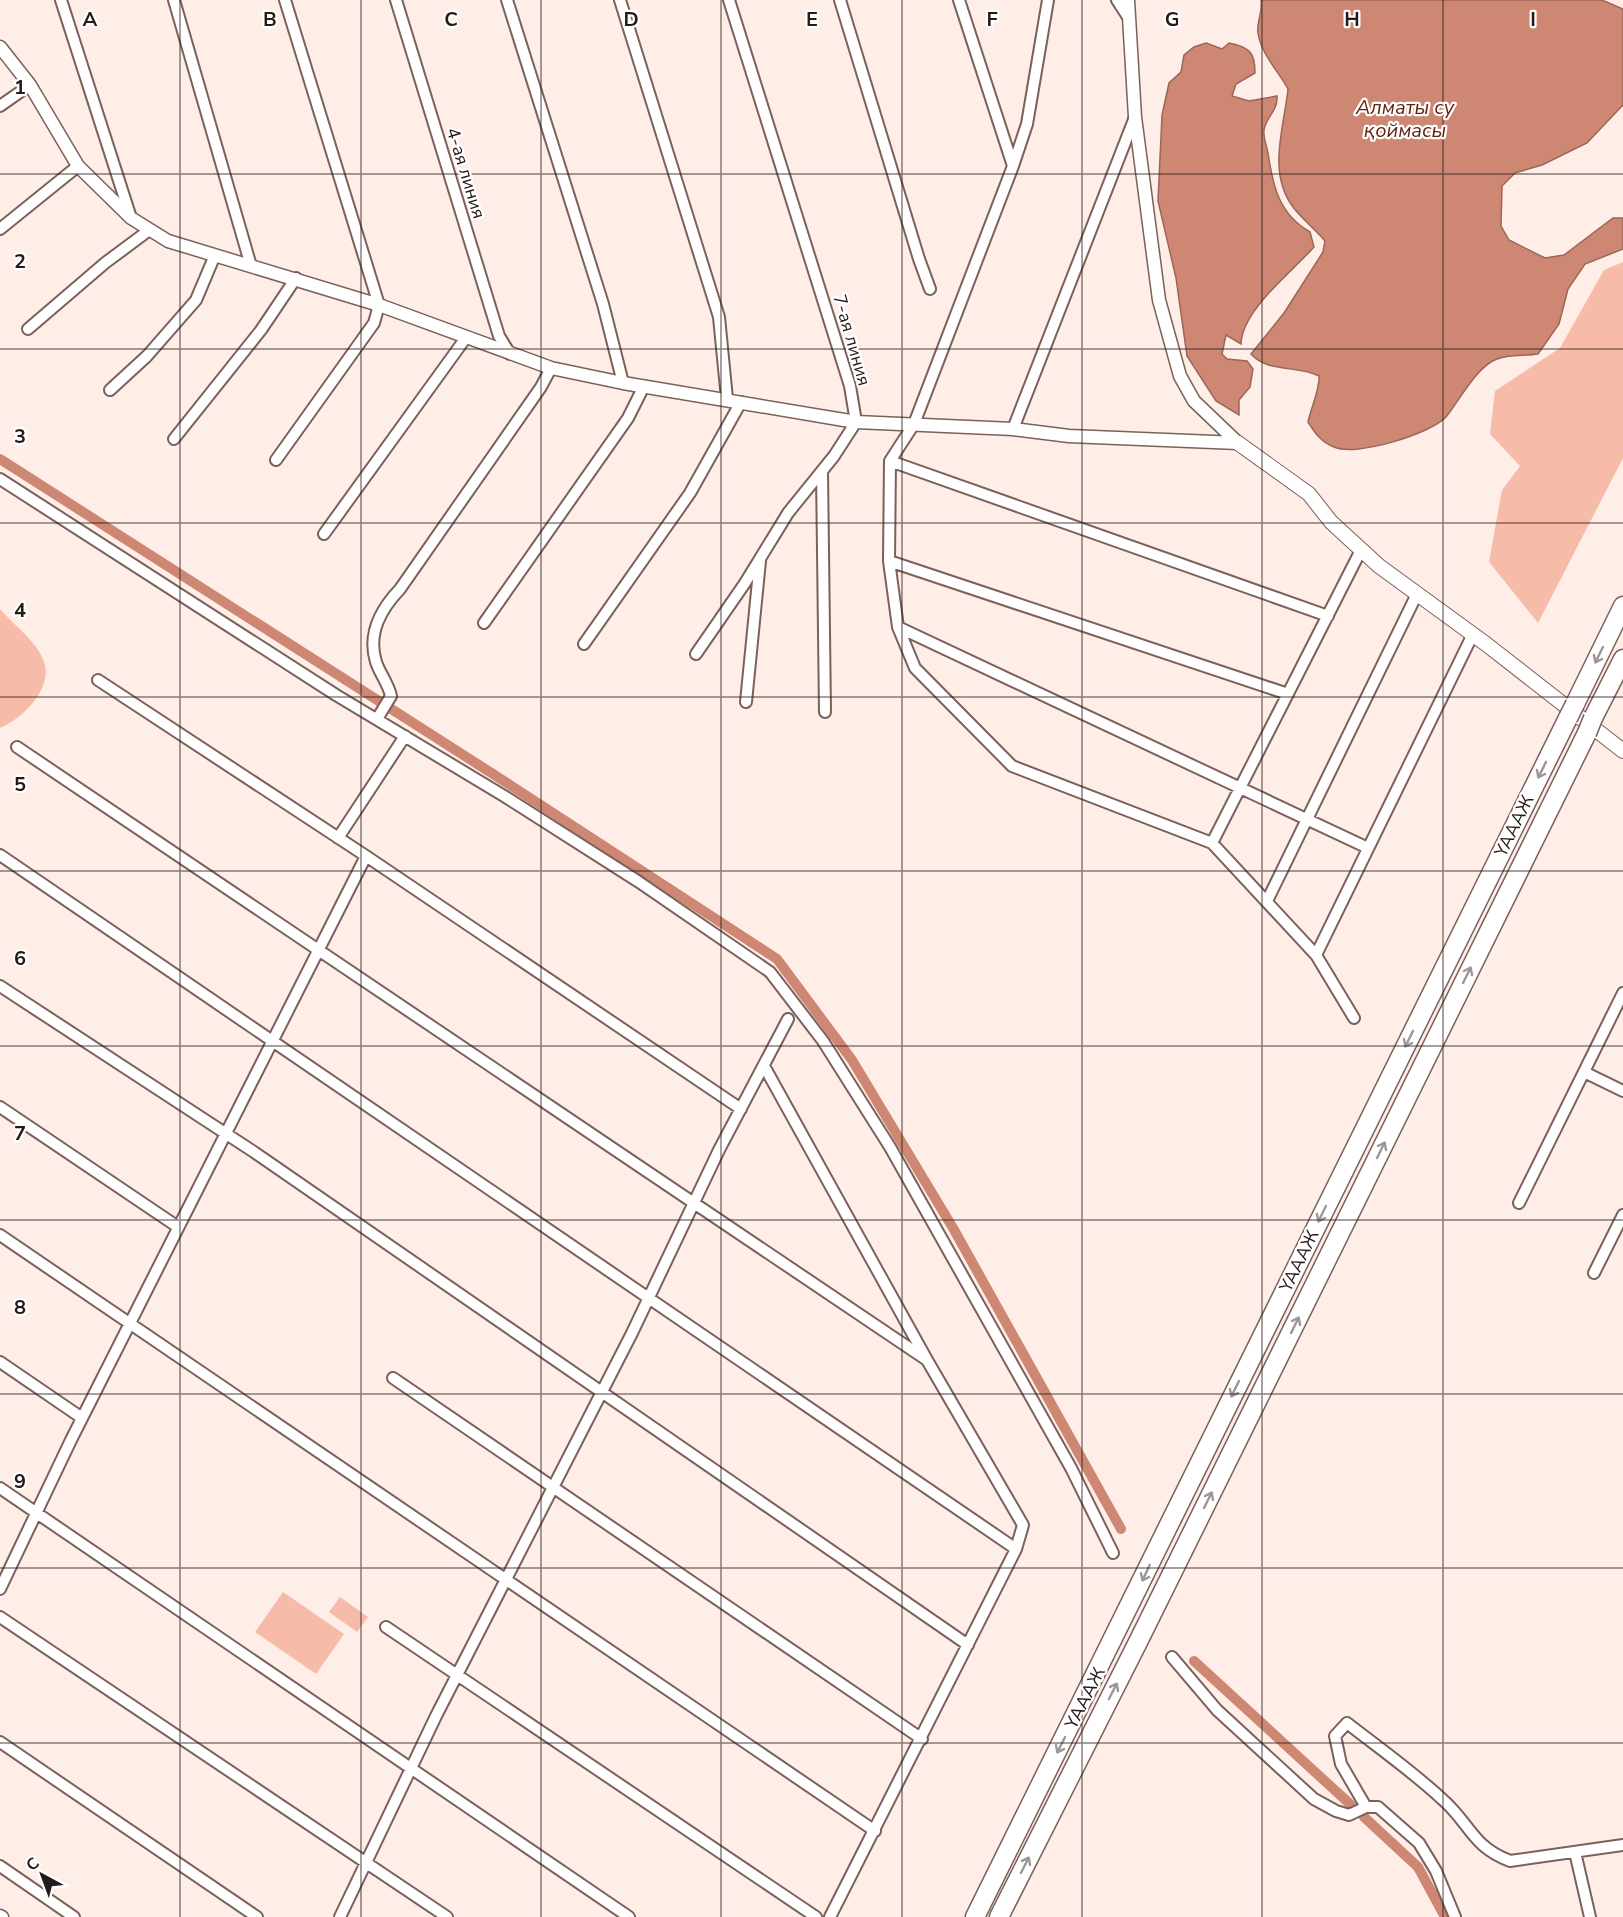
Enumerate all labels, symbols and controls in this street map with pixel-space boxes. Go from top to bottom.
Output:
text: A [83,6,98,33]
text: B [263,6,277,33]
text: C [444,6,458,33]
text: D [623,6,639,33]
text: E [806,6,818,33]
text: F [986,6,998,33]
text: G [1165,6,1179,33]
text: H [1344,6,1360,33]
text: I [1530,6,1536,33]
text: 1 [14,74,26,101]
water label: Алматы су қоймасы [1355,94,1455,144]
street label: 4-ая линия [441,125,491,221]
text: 2 [14,248,26,275]
street label: 7-ая линия [827,291,877,389]
text: 3 [14,423,26,450]
text: 4 [14,597,26,624]
one-way arrow [1592,645,1604,663]
one-way arrow [1535,761,1547,779]
text: 5 [14,771,26,798]
street label: ҮАААЖ [1488,791,1540,862]
text: 6 [14,945,26,972]
one-way arrow [1462,966,1474,984]
one-way arrow [1402,1030,1414,1048]
text: 7 [14,1120,26,1147]
one-way arrow [1376,1141,1387,1159]
one-way arrow [1316,1205,1328,1222]
street label: ҮАААЖ [1273,1226,1325,1297]
text: 8 [14,1294,26,1321]
one-way arrow [1289,1316,1301,1334]
one-way arrow [1229,1379,1241,1397]
text: 9 [14,1468,26,1495]
one-way arrow [1203,1491,1215,1509]
one-way arrow [1139,1563,1151,1581]
street label: ҮАААЖ [1059,1663,1111,1734]
one-way arrow [1108,1682,1120,1700]
one-way arrow [1055,1736,1067,1753]
north arrow [12,1845,72,1905]
text: С [21,1852,44,1876]
one-way arrow [1020,1856,1031,1874]

